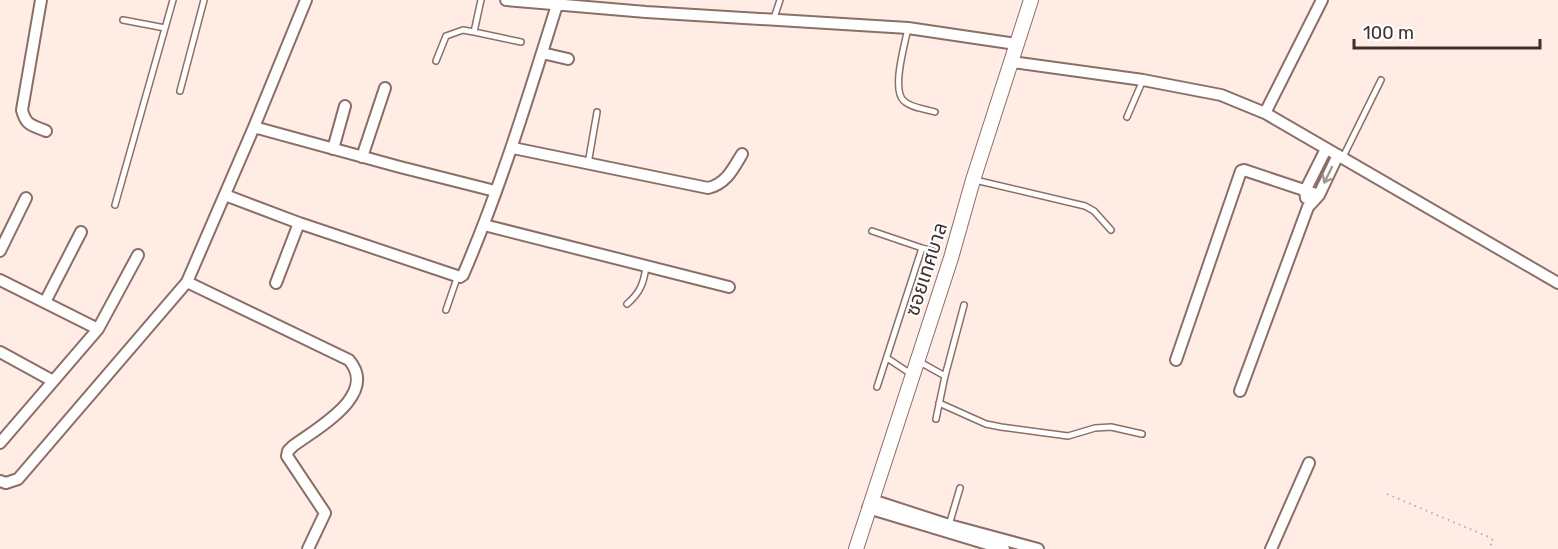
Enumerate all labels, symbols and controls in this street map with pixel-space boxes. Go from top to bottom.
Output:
scale bar [1354,12,1540,50]
text: 100 m [1363,22,1414,44]
one-way arrow [1322,165,1334,183]
street label: ซอยเทศบาล [900,219,952,319]

